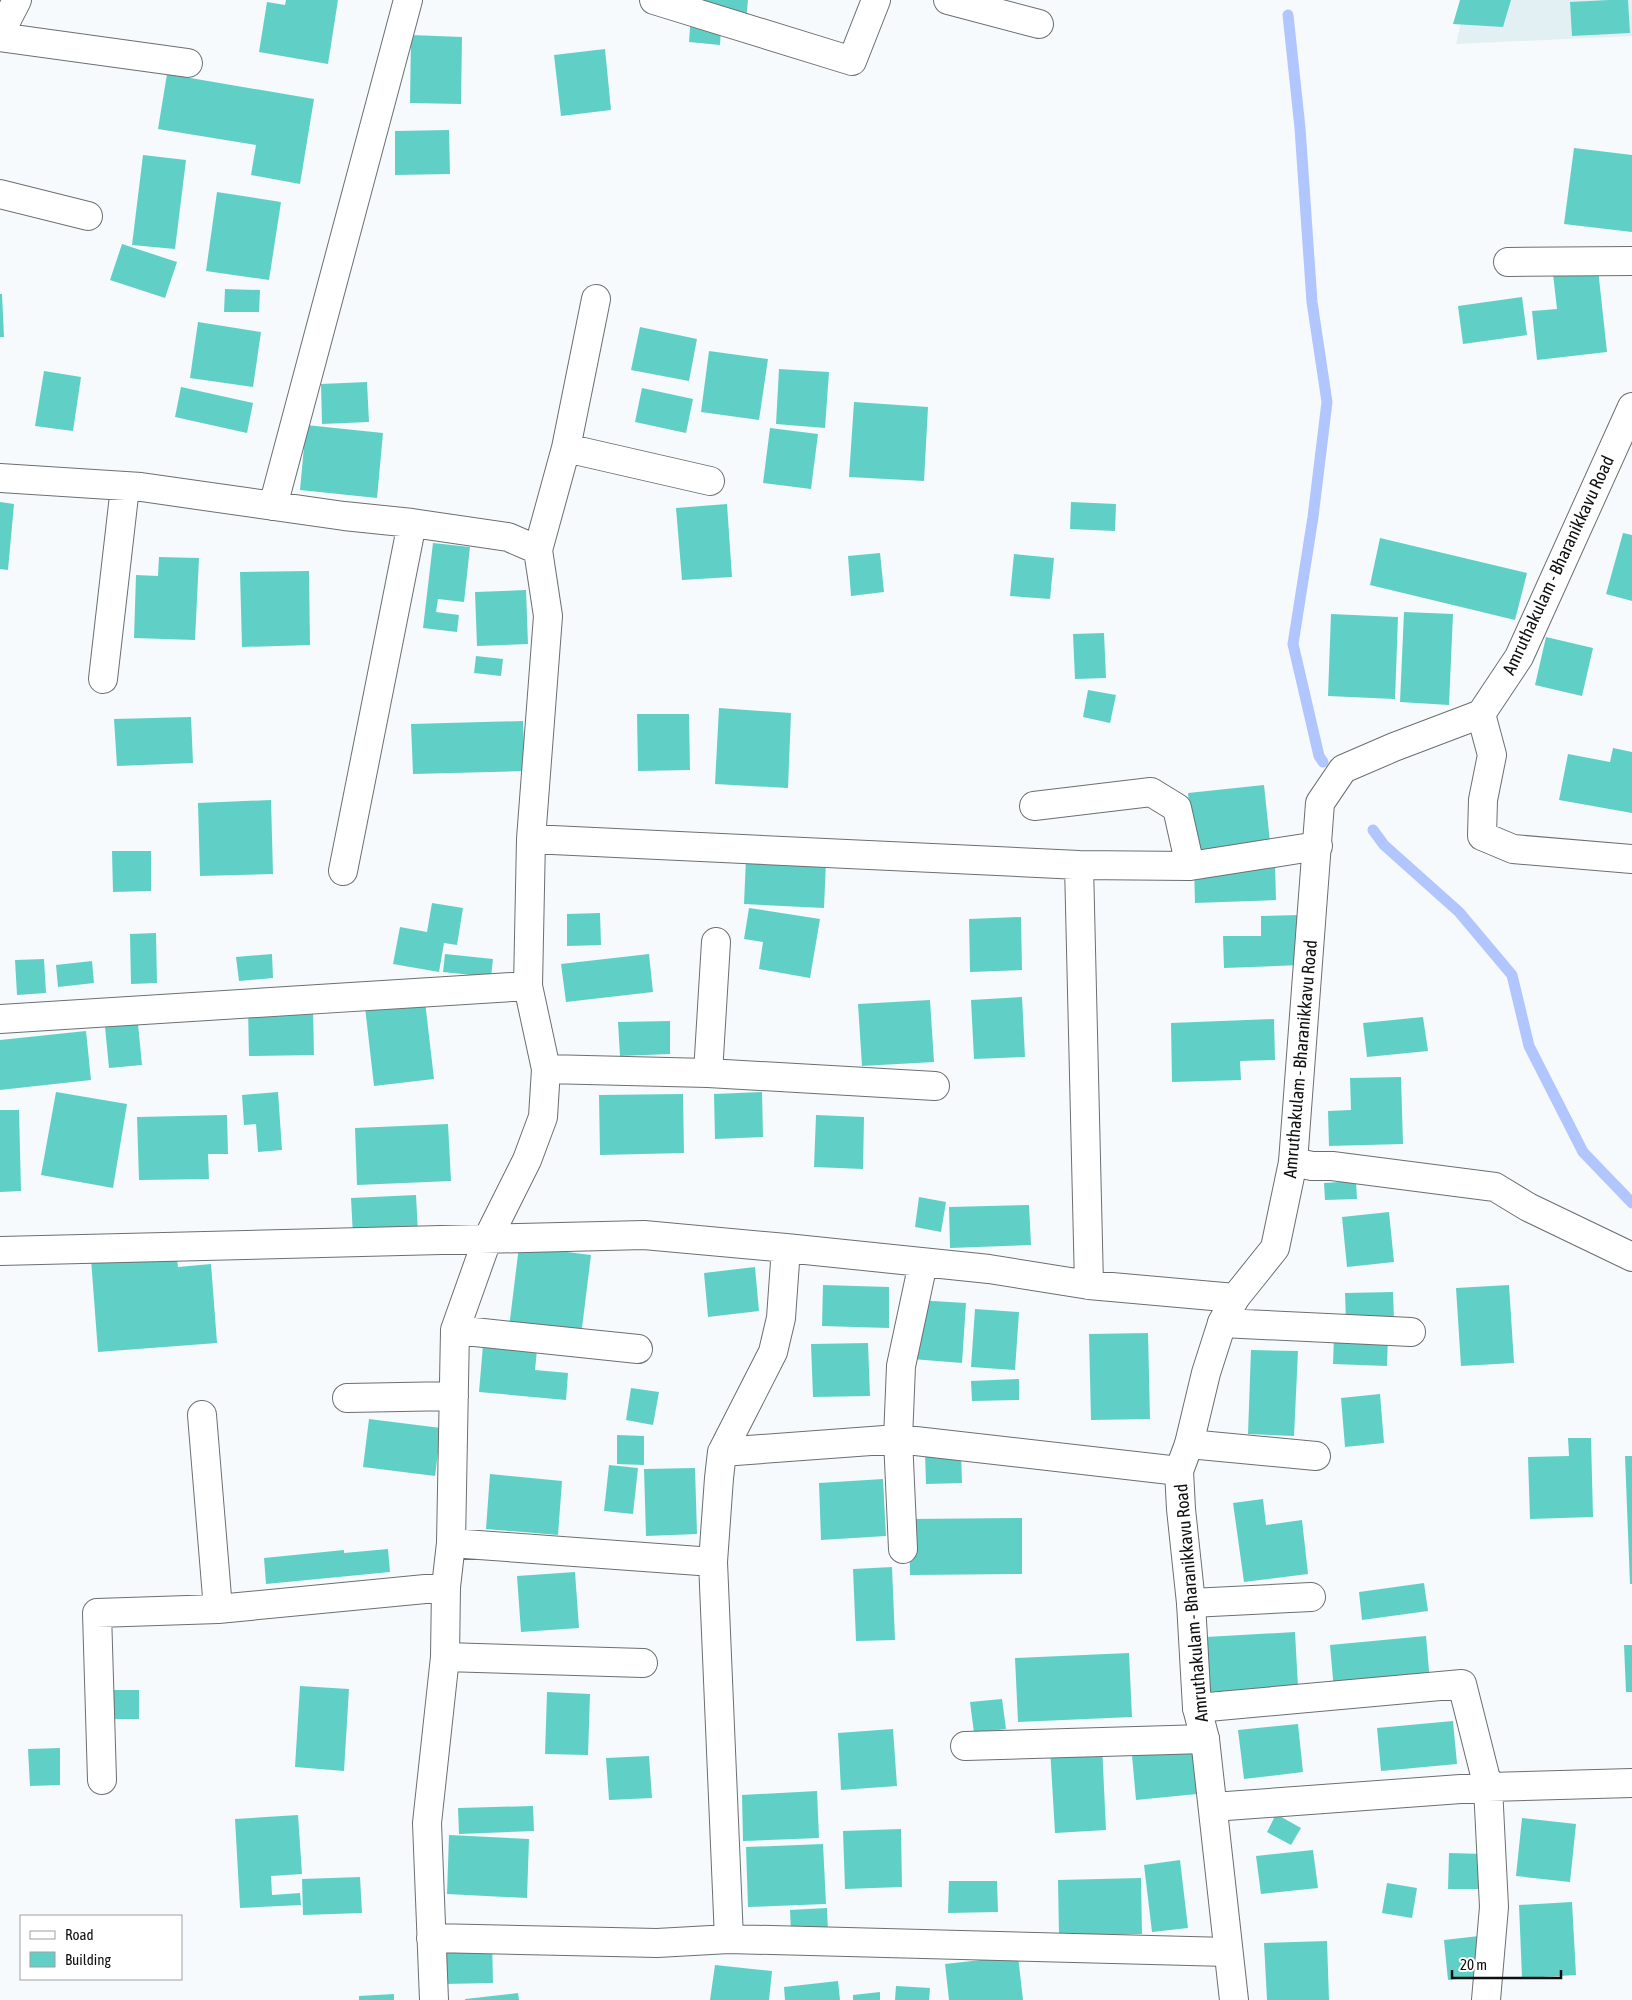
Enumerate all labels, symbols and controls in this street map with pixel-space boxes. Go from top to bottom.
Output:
street label: Amruthakulam - Bharanikkavu Road [1498,452,1618,678]
street label: Amruthakulam - Bharanikkavu Road [1279,939,1321,1179]
street label: Amruthakulam - Bharanikkavu Road [1170,1483,1212,1723]
legend [20,1915,182,1980]
text: Road [65,1926,94,1943]
scale bar [1452,1948,1561,1980]
text: Building [65,1951,111,1968]
text: 20 m [1460,1956,1487,1973]

